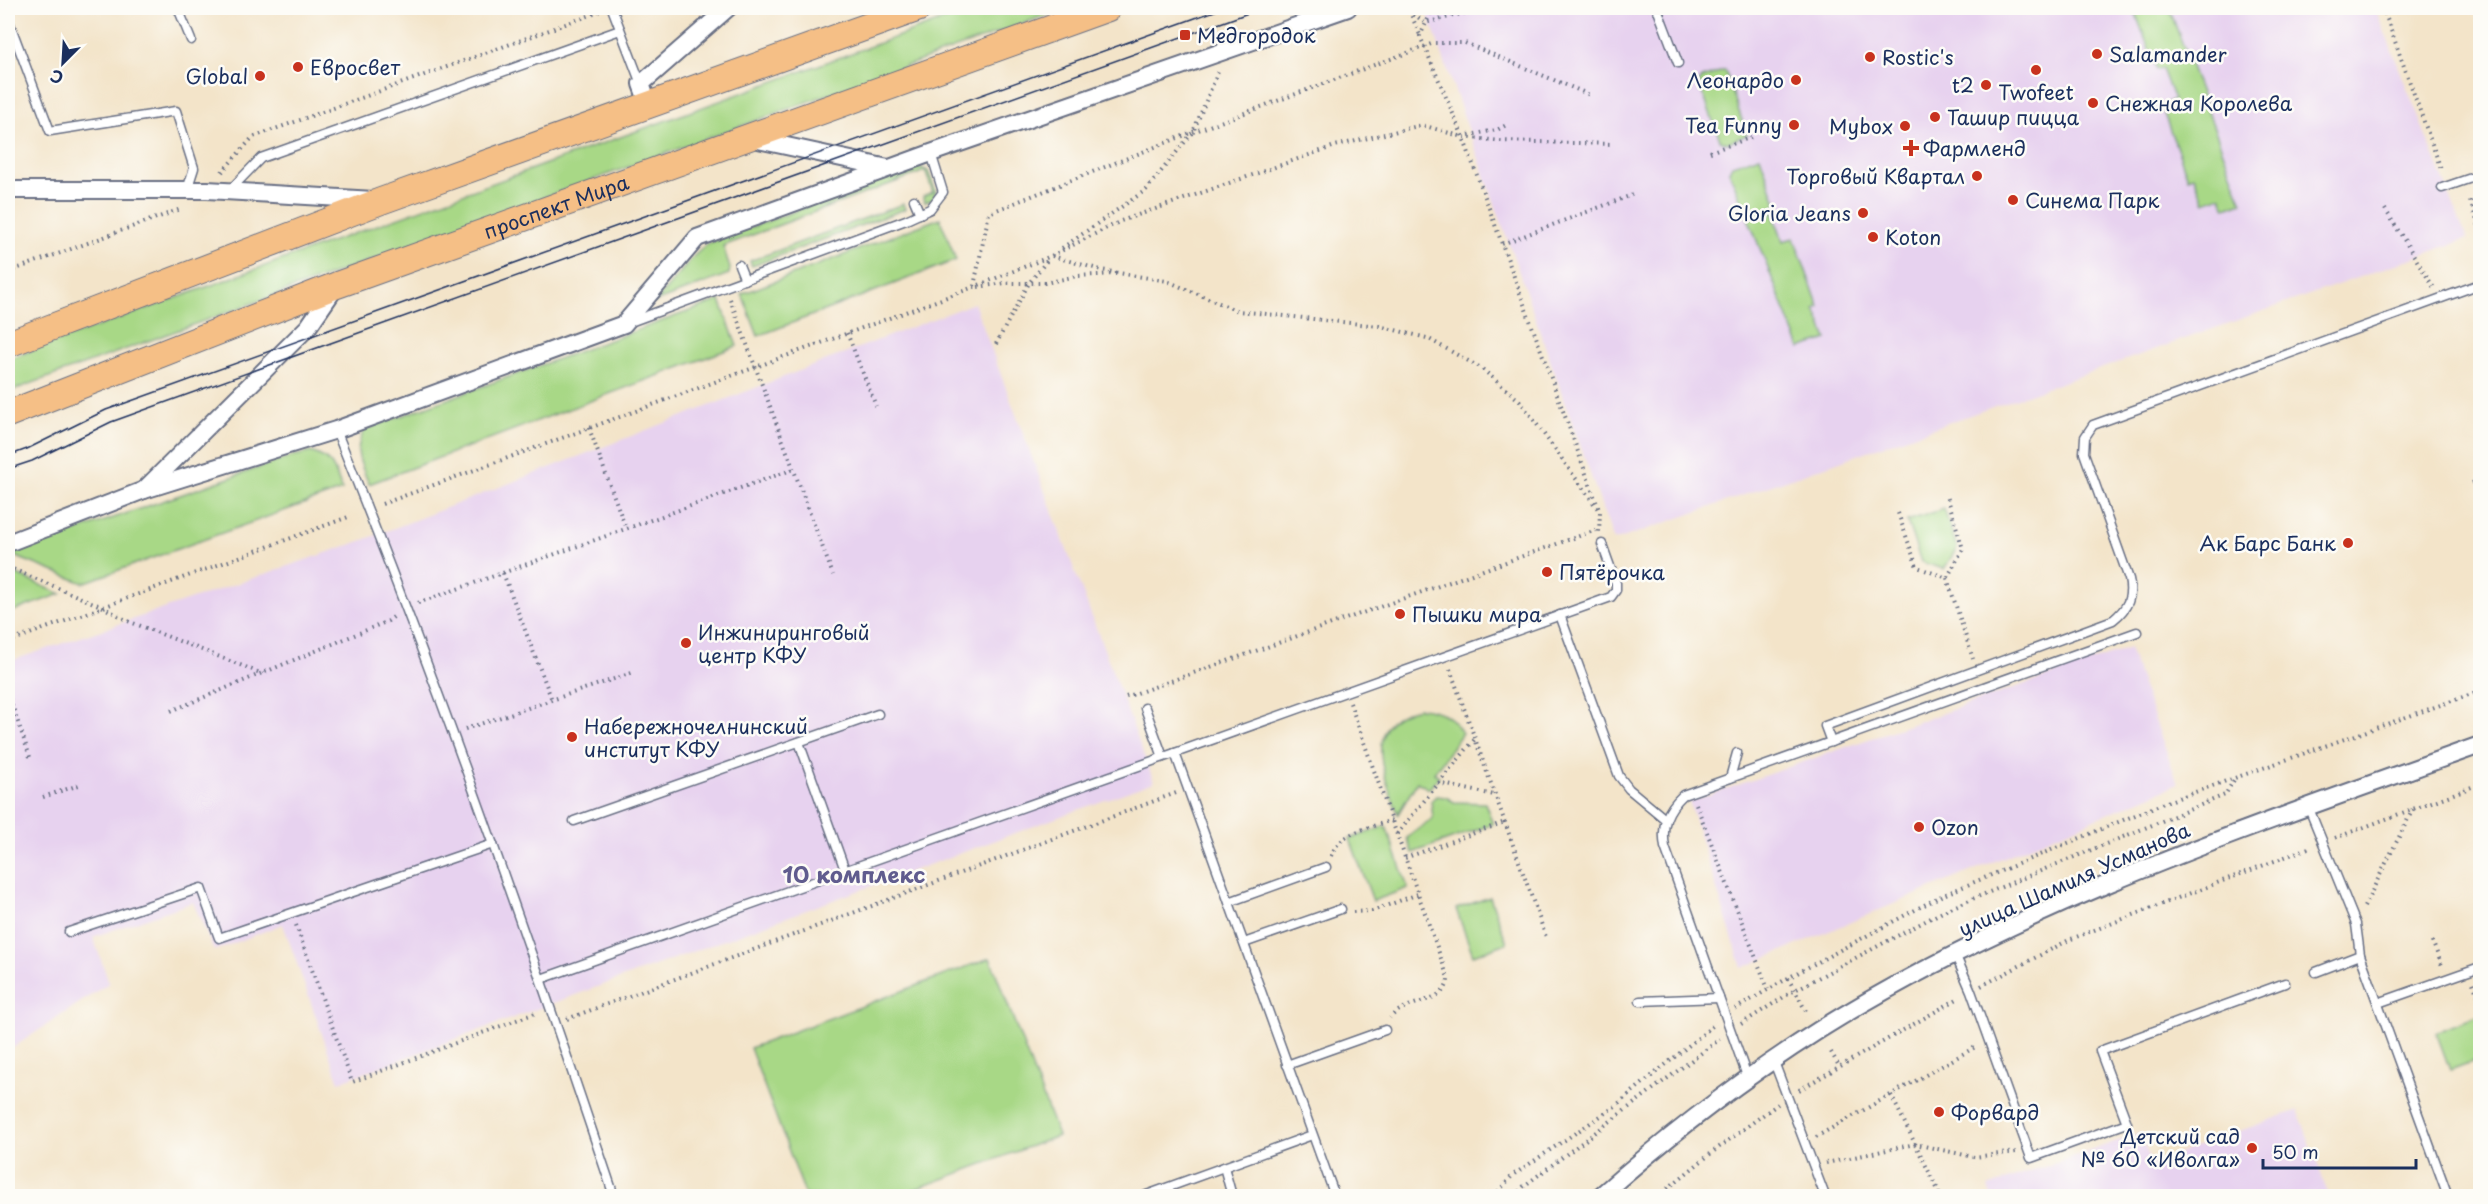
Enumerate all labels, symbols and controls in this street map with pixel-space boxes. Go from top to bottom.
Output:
place label: Медгородок [1197,20,1316,50]
marker: Медгородок [1178,28,1192,42]
north arrow [33,33,93,93]
place label: Salamander [2109,39,2228,69]
place label: Rostiс's [1882,42,1954,72]
marker: Salamander [2090,47,2104,61]
marker: Rostiс's [1863,50,1877,64]
place label: Евросвет [310,52,401,82]
marker: Евросвет [291,60,305,74]
place label: Global [185,61,248,91]
marker: Twofeet [2029,63,2043,77]
text: С [46,64,67,91]
place label: Леонардо [1687,65,1784,95]
marker: Global [253,69,267,83]
place label: t2 [1952,70,1974,100]
marker: Леонардо [1789,73,1803,87]
place label: Twofeet [1998,77,2074,107]
marker: t2 [1979,78,1993,92]
place label: Снежная Королева [2105,88,2293,118]
marker: Снежная Королева [2086,96,2100,110]
place label: Ташир пицца [1947,102,2079,132]
place label: Tea Funny [1685,110,1782,140]
marker: Ташир пицца [1928,110,1942,124]
place label: Mybox [1829,111,1893,141]
marker: Tea Funny [1787,118,1801,132]
marker: Mybox [1898,119,1912,133]
place label: Фармленд [1923,133,2026,163]
marker: Фармленд [1904,141,1918,155]
place label: Торговый Квартал [1786,161,1965,191]
street label: проспект Мира [479,166,633,246]
marker: Торговый Квартал [1970,169,1984,183]
place label: Синема Парк [2025,185,2160,215]
marker: Синема Парк [2006,193,2020,207]
place label: Gloria Jeans [1728,198,1851,228]
marker: Gloria Jeans [1856,206,1870,220]
place label: Koton [1885,222,1941,252]
marker: Koton [1866,230,1880,244]
place label: Ак Барс Банк [2200,528,2336,558]
marker: Ак Барс Банк [2341,536,2355,550]
place label: Пятёрочка [1559,557,1665,587]
marker: Пятёрочка [1540,565,1554,579]
place label: Пышки мира [1412,599,1542,629]
marker: Пышки мира [1393,607,1407,621]
place label: Инжиниринговый центр КФУ [698,617,870,670]
marker: Инжиниринговый центр КФУ [679,636,693,650]
place label: Набережночелнинский институт КФУ [584,711,808,764]
marker: Набережночелнинский институт КФУ [565,730,579,744]
place label: Ozon [1931,812,1979,842]
street label: улица Шамиля Усманова [1953,814,2195,944]
marker: Ozon [1912,820,1926,834]
district label: 10 комплекс [783,857,925,890]
place label: Форвард [1951,1097,2039,1127]
marker: Форвард [1932,1105,1946,1119]
place label: Детский сад № 60 «Иволга» [2080,1121,2240,1174]
scale bar [2263,1132,2416,1170]
text: 50 m [2272,1138,2319,1165]
marker: Детский сад № 60 «Иволга» [2245,1141,2259,1155]

